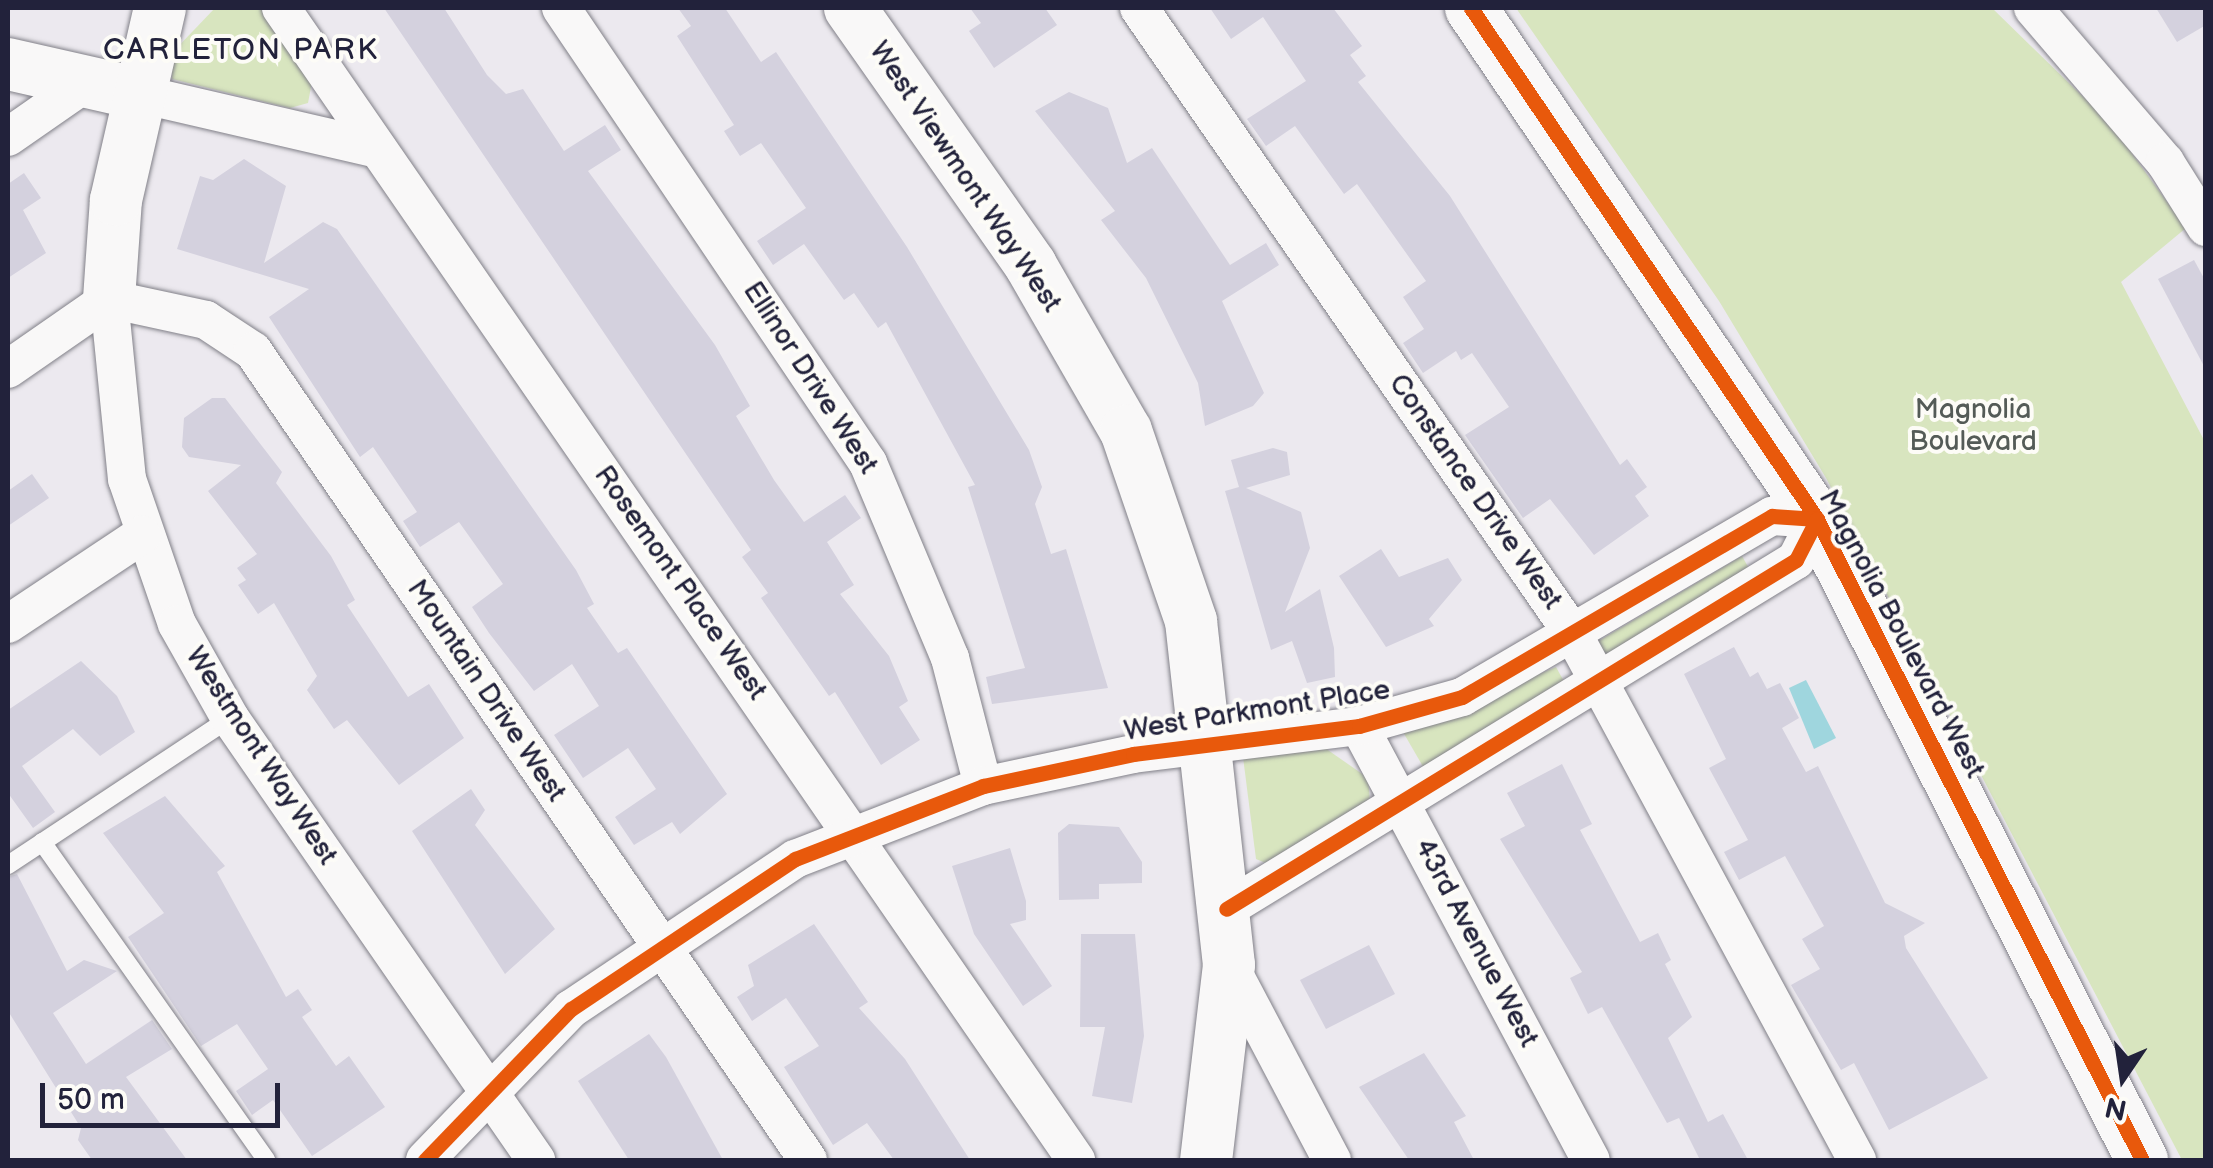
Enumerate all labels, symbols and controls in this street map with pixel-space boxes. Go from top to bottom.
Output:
district label: CARLETON PARK [103,32,379,68]
street label: West Viewmont Way West [861,33,1069,321]
street label: Ellinor Drive West [735,275,885,481]
street label: Constance Drive West [1381,368,1569,616]
park label: Magnolia Boulevard [1909,393,2037,459]
street label: Rosemont Place West [586,459,774,707]
street label: Magnolia Boulevard West [1811,484,1991,784]
street label: Mountain Drive West [399,573,573,809]
street label: Westmont Way West [177,639,345,873]
street label: West Parkmont Place [1122,673,1392,749]
street label: 43rd Avenue West [1407,833,1545,1053]
north arrow [2073,1028,2173,1128]
scale bar [45,1063,285,1125]
text: 50 m [57,1082,125,1118]
text: N [2102,1089,2130,1126]

